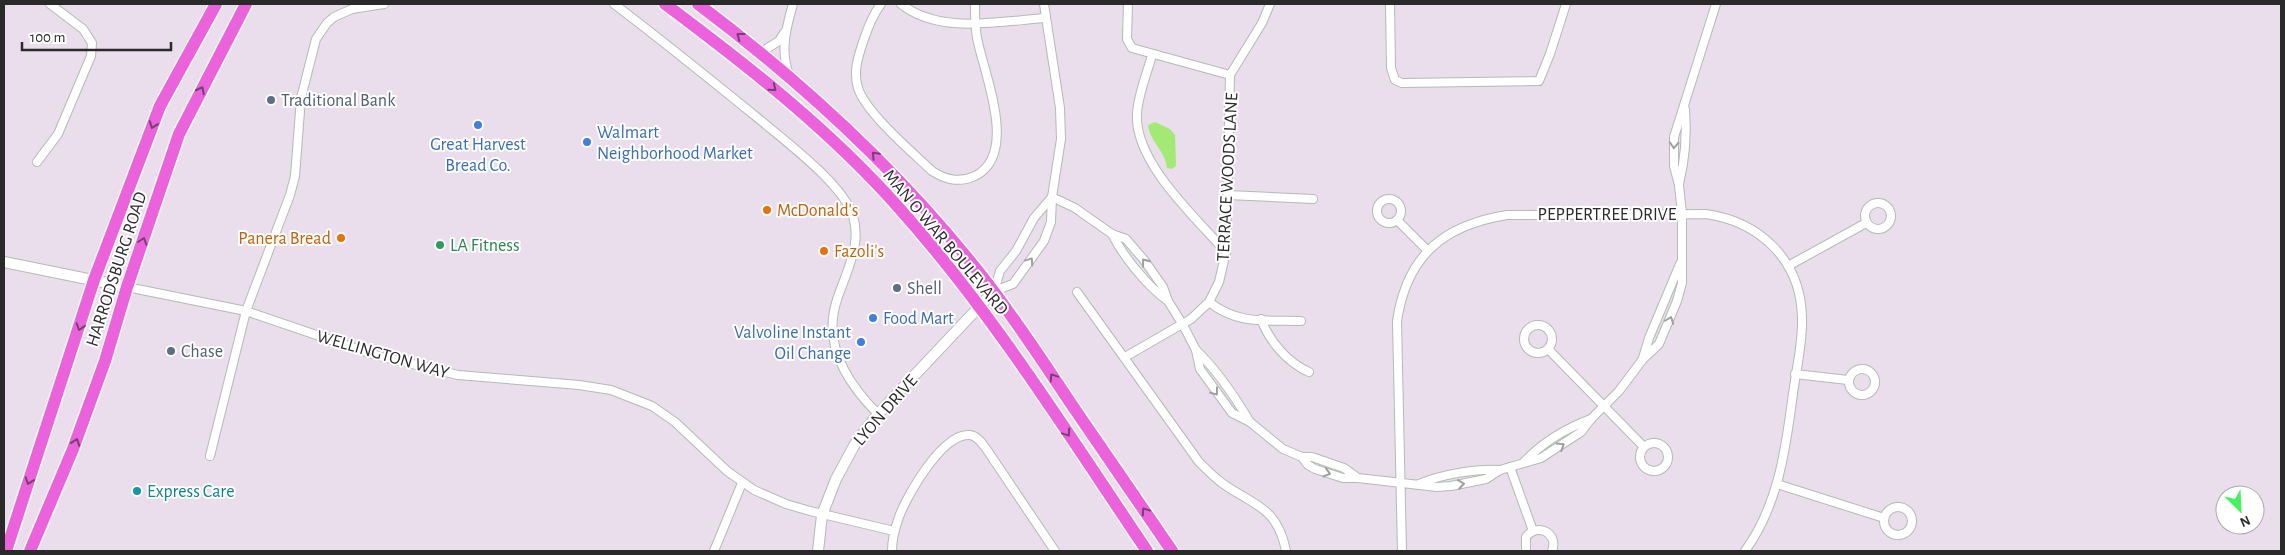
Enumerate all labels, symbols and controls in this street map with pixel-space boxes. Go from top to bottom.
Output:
scale bar [22,20,171,52]
text: 100 m [30,30,65,45]
one-way arrow [737,33,746,41]
one-way arrow [767,82,776,91]
one-way arrow [195,86,205,95]
place label: Traditional Bank [281,92,396,110]
street label: TERRACE WOODS LANE [1215,92,1241,262]
marker: Traditional Bank [265,94,277,106]
marker: Great Harvest Bread Co. [472,119,484,131]
one-way arrow [149,120,159,128]
place label: Walmart Neighborhood Market [597,124,753,163]
place label: Great Harvest Bread Co. [430,136,526,175]
marker: Walmart Neighborhood Market [581,136,593,148]
one-way arrow [1668,142,1679,150]
one-way arrow [872,151,881,160]
street label: MAN O WAR BOULEVARD [879,167,1011,319]
street label: HARRODSBURG ROAD [83,190,150,349]
place label: McDonald's [777,202,859,220]
marker: McDonald's [761,204,773,216]
street label: PEPPERTREE DRIVE [1538,206,1677,224]
place label: Panera Bread [238,230,331,248]
marker: Panera Bread [335,232,347,244]
one-way arrow [137,237,147,245]
place label: LA Fitness [450,237,520,255]
marker: LA Fitness [434,239,446,251]
place label: Fazoli's [834,243,884,261]
marker: Fazoli's [818,245,830,257]
one-way arrow [1024,258,1033,267]
one-way arrow [1143,259,1151,268]
place label: Shell [907,280,942,298]
marker: Shell [891,282,903,294]
place label: Food Mart [883,310,954,328]
marker: Food Mart [867,312,879,324]
one-way arrow [1664,316,1674,325]
one-way arrow [76,322,86,330]
place label: Valvoline Instant Oil Change [734,324,851,363]
street label: WELLINGTON WAY [314,327,451,383]
marker: Valvoline Instant Oil Change [855,336,867,348]
place label: Chase [181,343,223,361]
marker: Chase [165,345,177,357]
street label: LYON DRIVE [850,372,921,449]
one-way arrow [1050,373,1059,382]
one-way arrow [1209,386,1218,396]
one-way arrow [1060,427,1070,436]
one-way arrow [70,438,80,446]
one-way arrow [1556,443,1565,453]
one-way arrow [1322,468,1331,478]
one-way arrow [25,476,35,485]
one-way arrow [1456,480,1465,490]
place label: Express Care [147,483,234,501]
marker: Express Care [131,485,143,497]
north arrow [2215,485,2265,535]
one-way arrow [1141,507,1151,516]
text: N [2238,513,2252,529]

